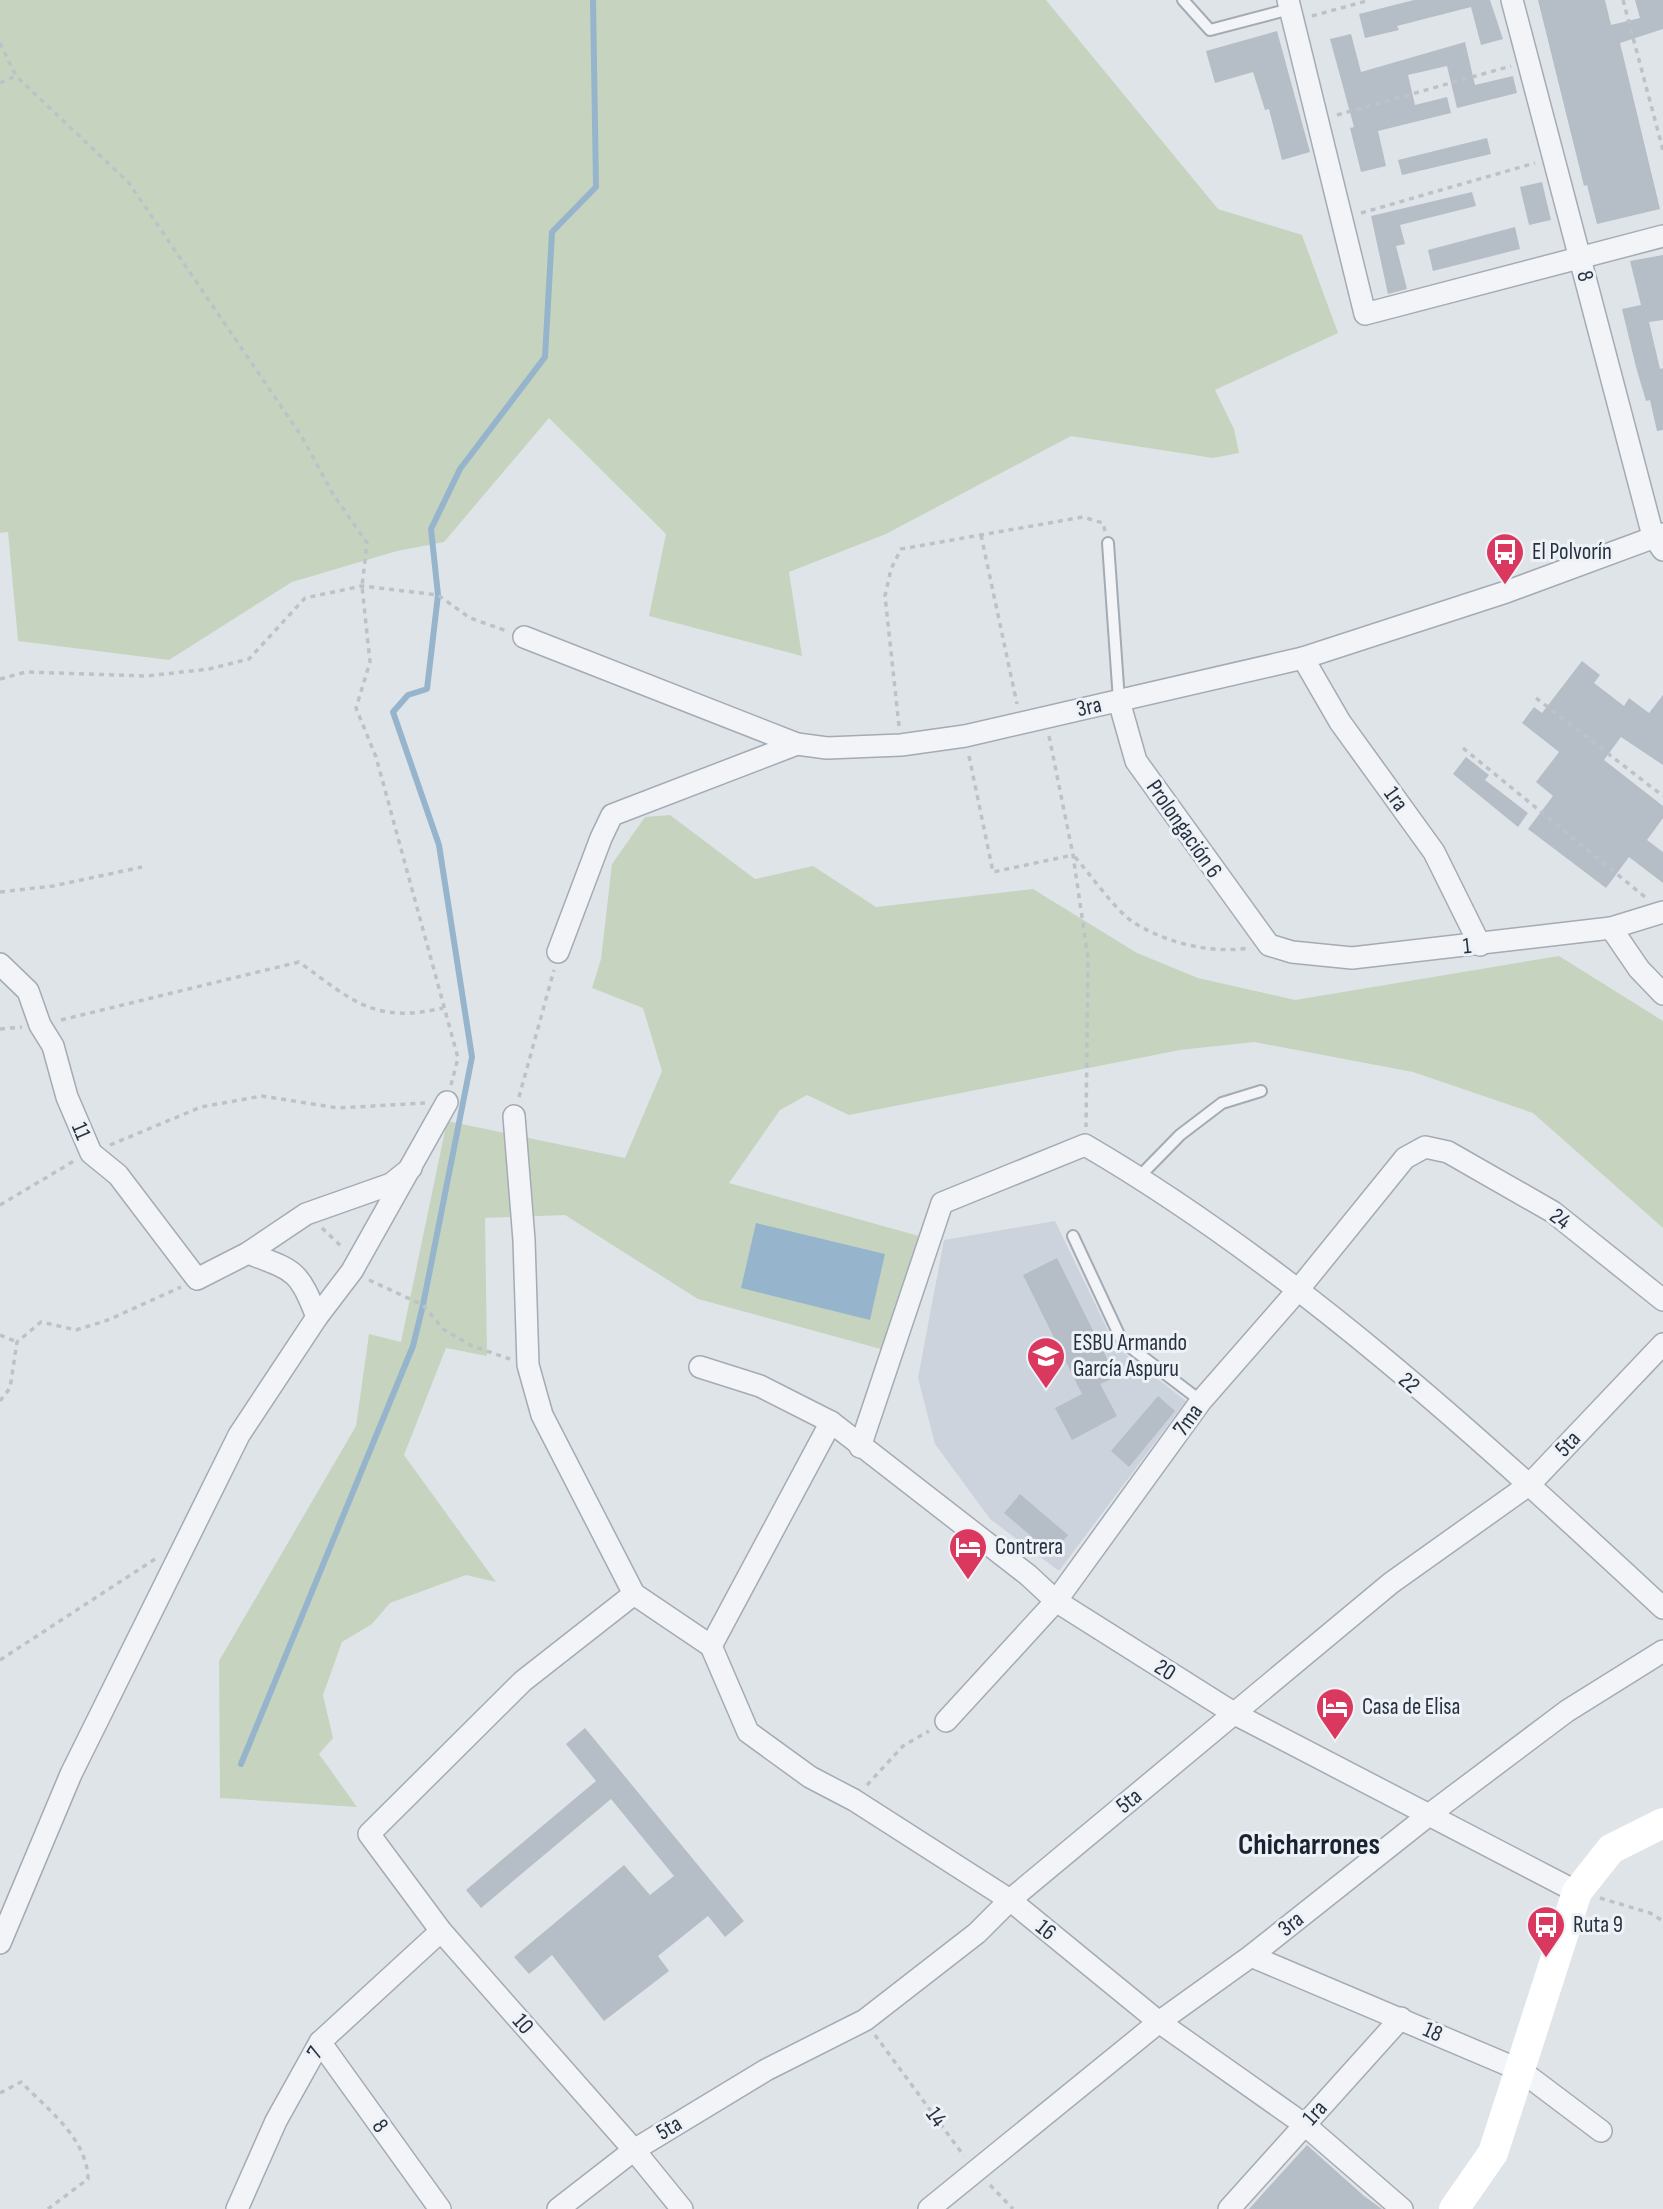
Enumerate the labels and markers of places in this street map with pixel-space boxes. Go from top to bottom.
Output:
bus stop icon: El Polvorín [1484,531,1526,586]
place label: El Polvorín [1532,538,1612,566]
place label: ESBU Armando García Aspuru [1073,1329,1187,1383]
school or university icon: ESBU Armando García Aspuru [1025,1335,1067,1390]
hotel icon: Contrera [947,1526,989,1581]
place label: Contrera [995,1533,1063,1561]
hotel icon: Casa de Elisa [1314,1686,1356,1741]
place label: Casa de Elisa [1362,1693,1460,1721]
bus stop icon: Ruta 9 [1525,1904,1567,1959]
place label: Ruta 9 [1573,1911,1623,1939]

